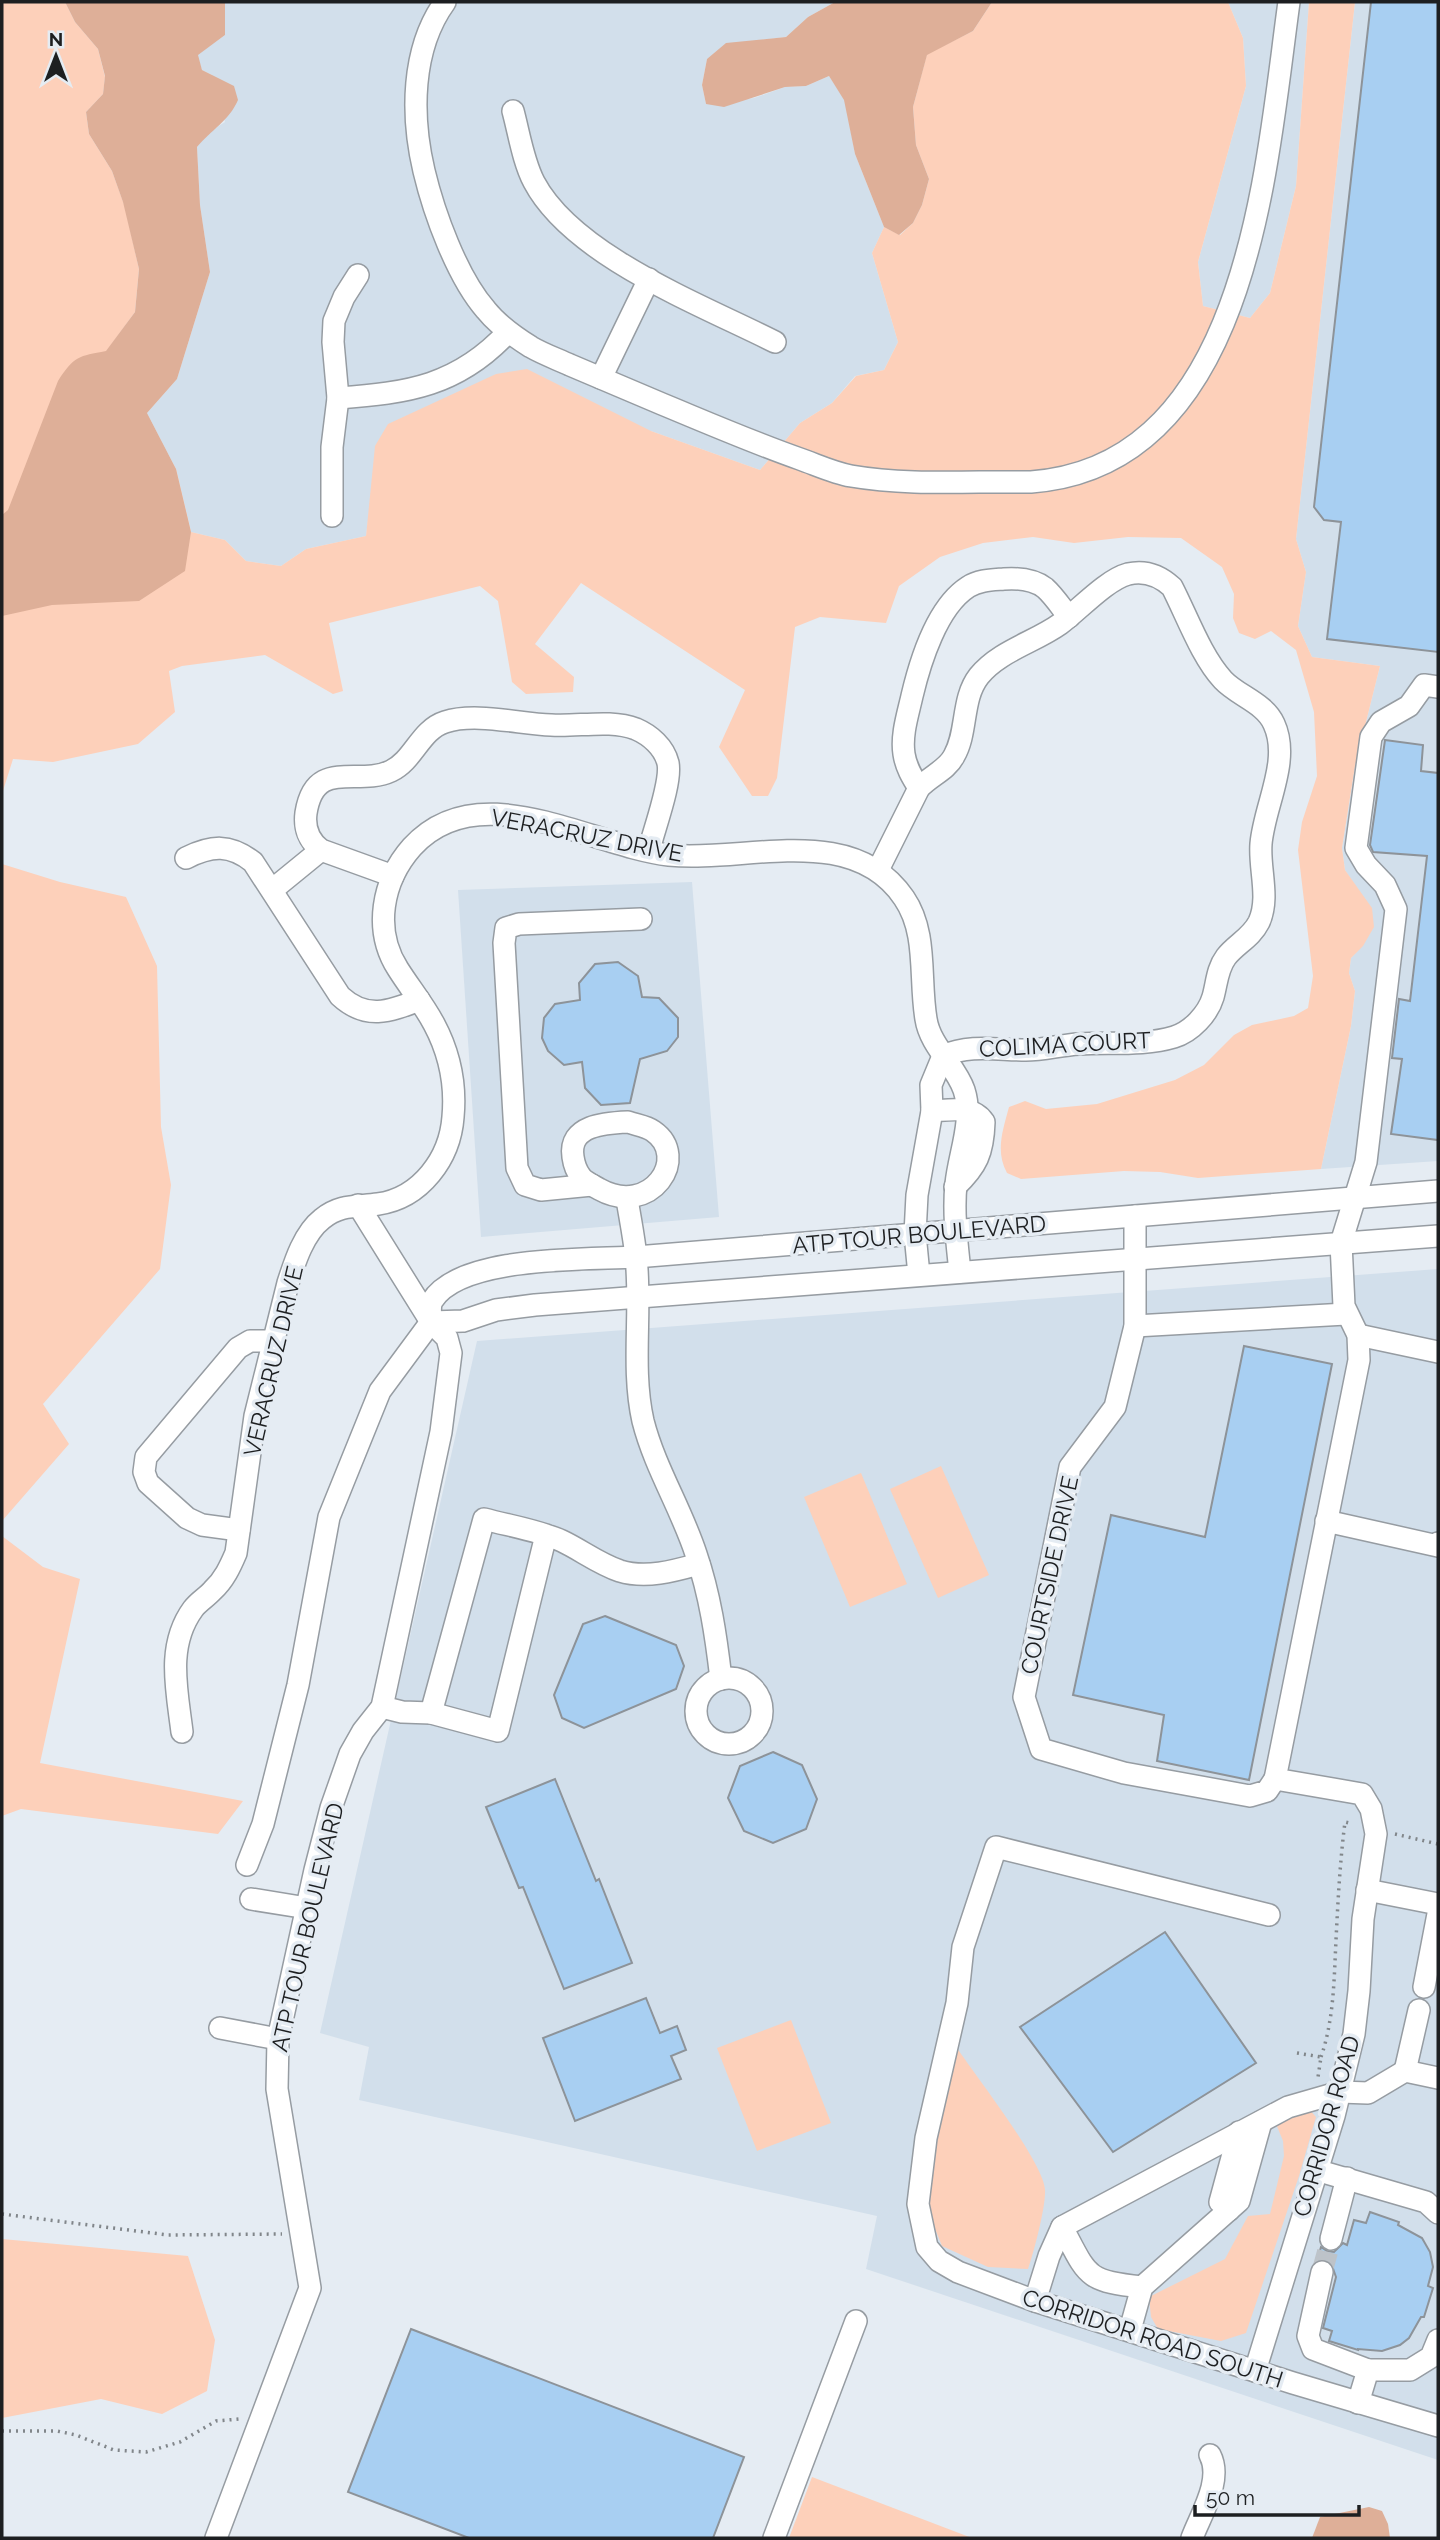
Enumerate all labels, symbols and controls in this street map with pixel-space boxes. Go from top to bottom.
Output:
north arrow [21,21,91,91]
text: N [49,28,63,50]
street label: VERACRUZ DRIVE [489,803,685,867]
street label: COLIMA COURT [978,1026,1152,1062]
street label: ATP TOUR BOULEVARD [791,1209,1047,1259]
street label: VERACRUZ DRIVE [238,1263,308,1459]
street label: COURTSIDE DRIVE [1015,1473,1083,1677]
street label: ATP TOUR BOULEVARD [265,1800,349,2054]
street label: CORRIDOR ROAD [1287,2032,1365,2220]
street label: CORRIDOR ROAD SOUTH [1019,2283,1287,2393]
scale bar [1195,2474,1360,2518]
text: 50 m [1206,2485,1255,2510]

